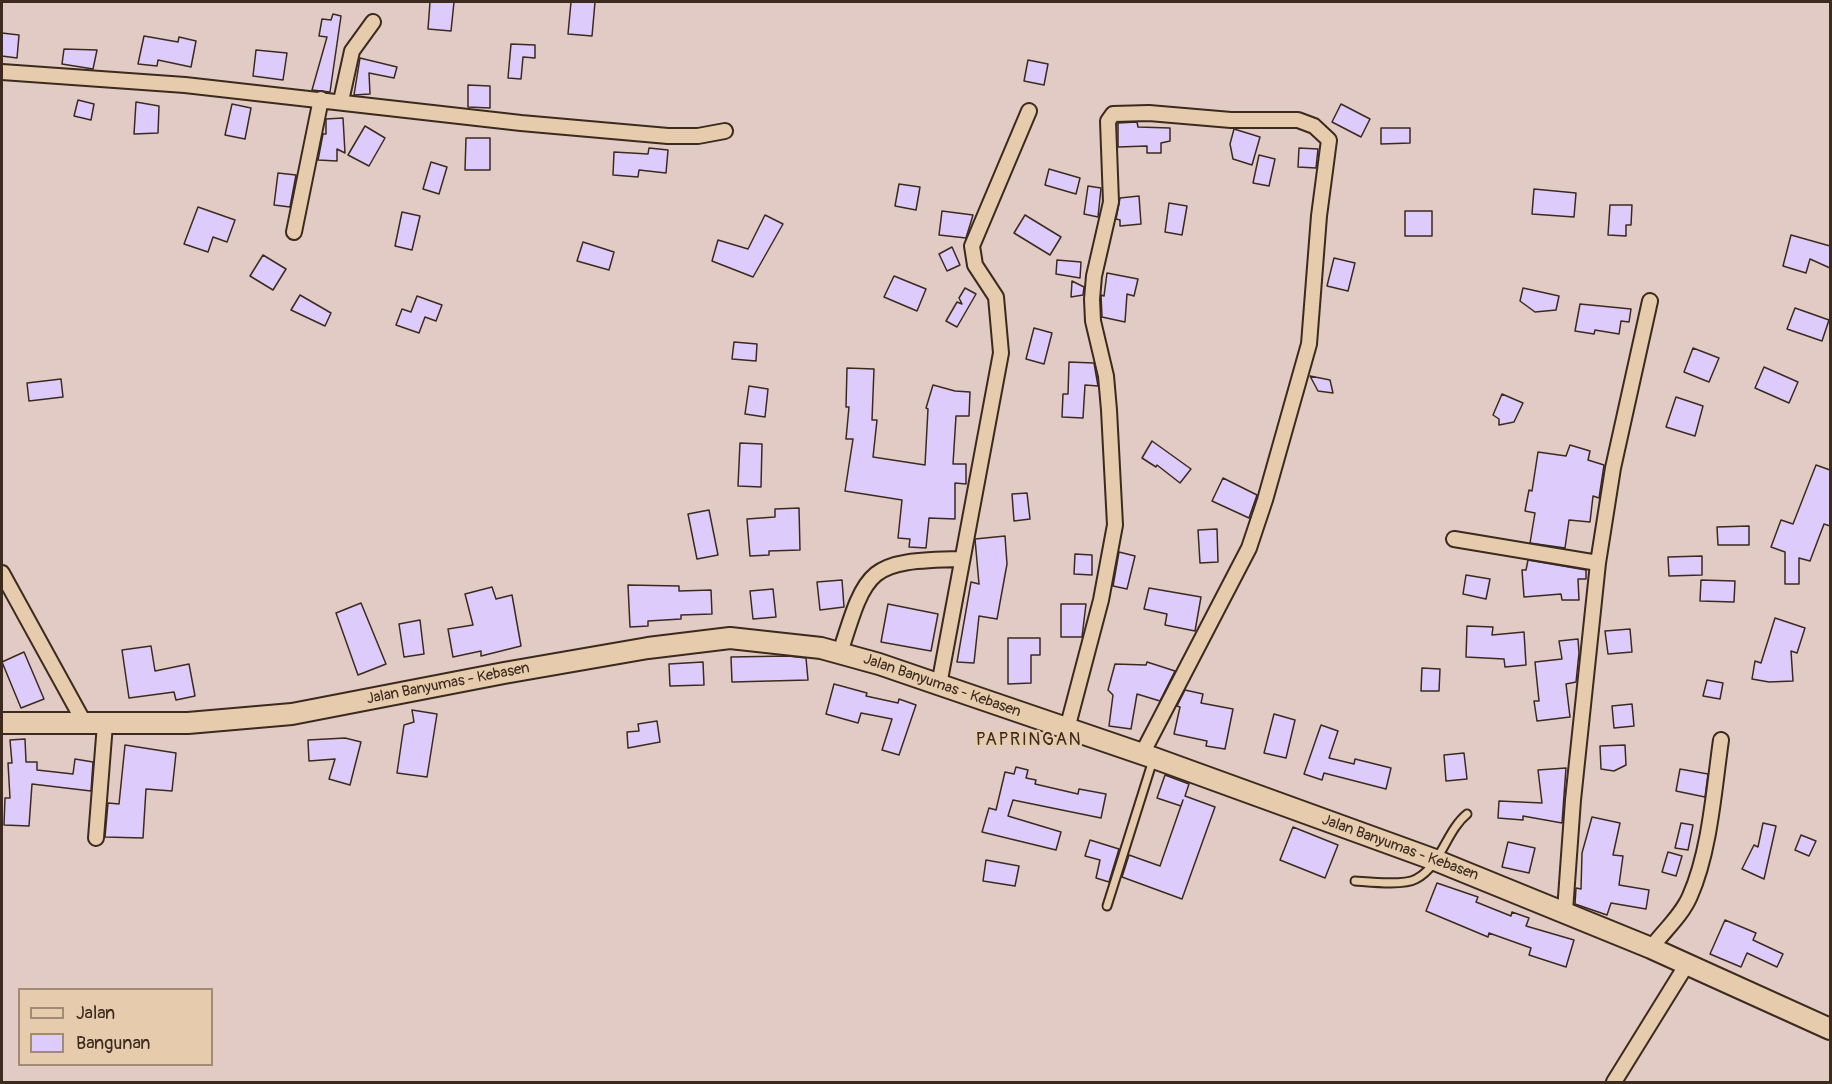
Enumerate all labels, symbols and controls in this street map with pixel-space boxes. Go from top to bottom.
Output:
street label: Jalan Banyumas - Kebasen [861,651,1023,721]
street label: Jalan Banyumas - Kebasen [365,659,531,709]
district label: PAPRINGAN [976,729,1082,751]
street label: Jalan Banyumas - Kebasen [1319,811,1481,885]
legend [18,988,213,1066]
text: Jalan [76,1002,115,1025]
text: Bangunan [76,1032,151,1055]

